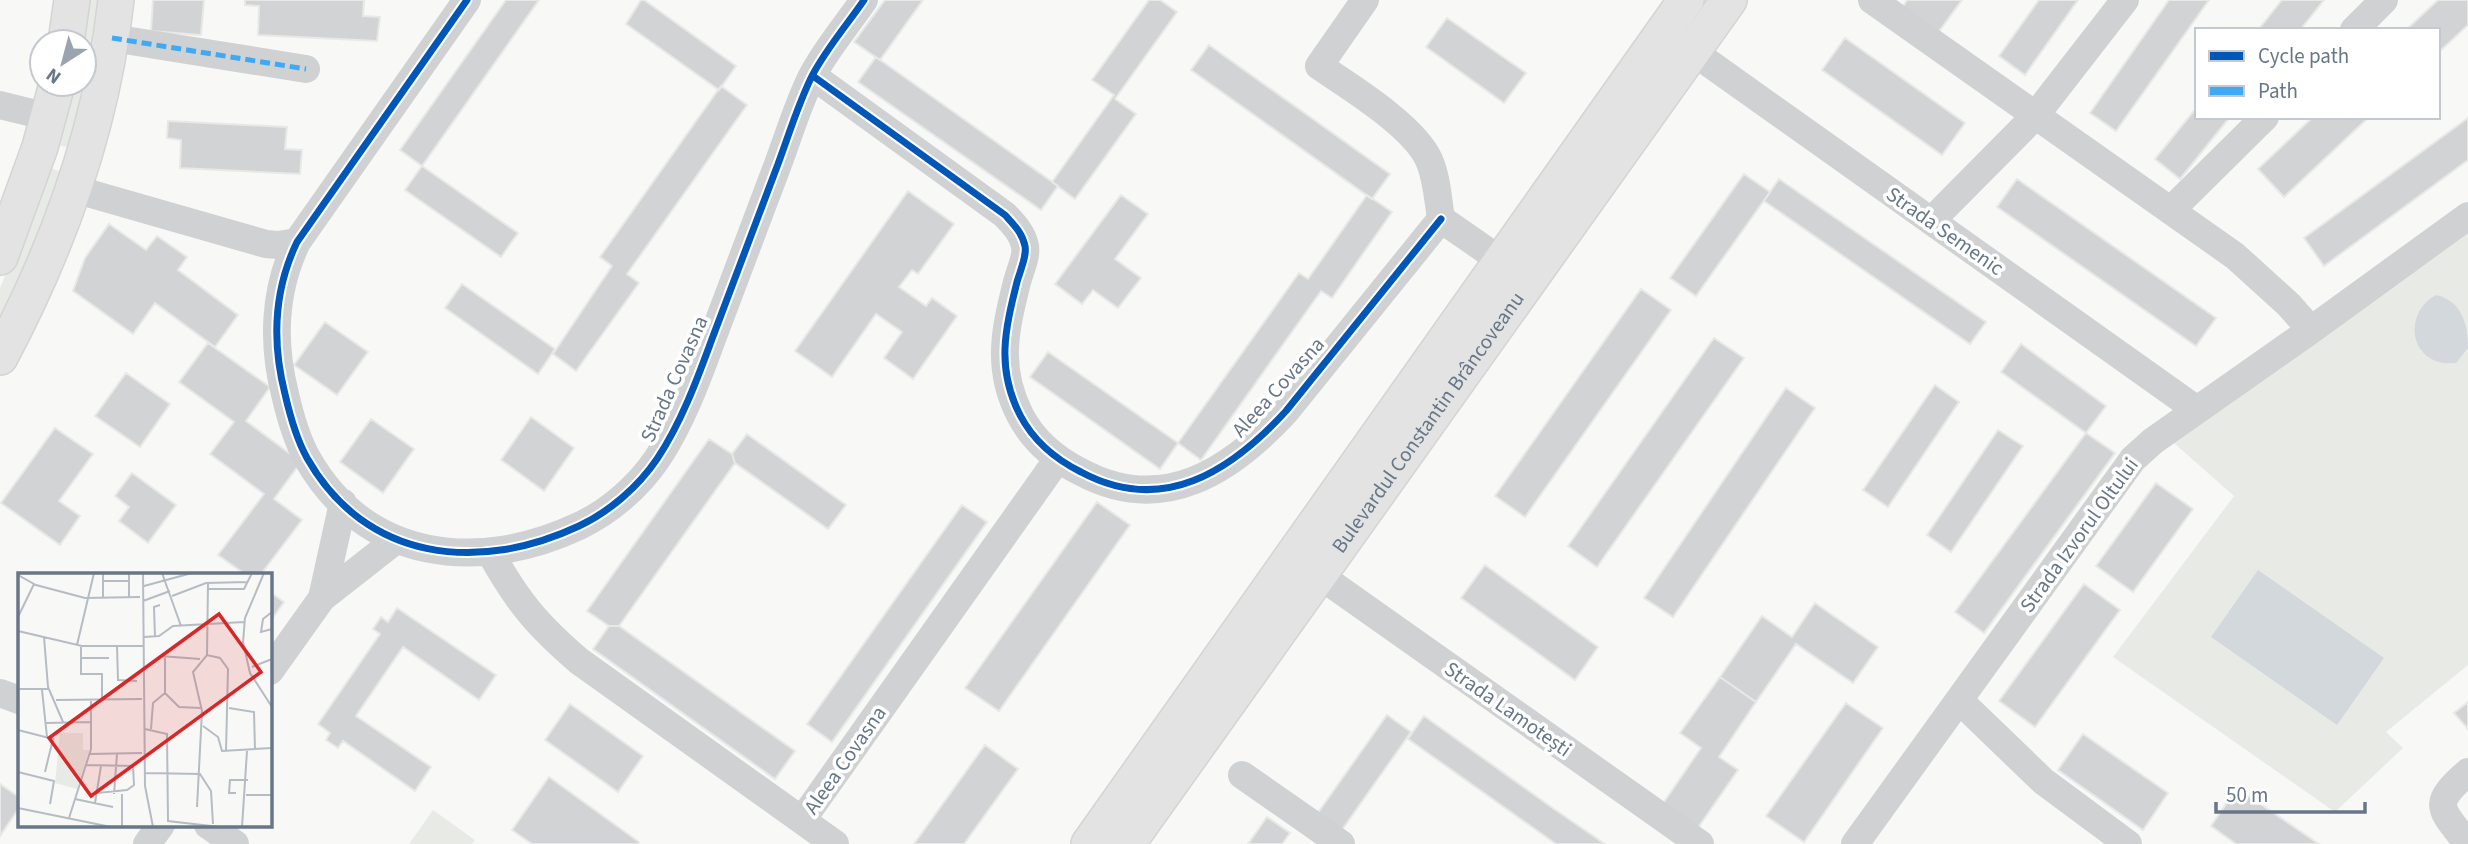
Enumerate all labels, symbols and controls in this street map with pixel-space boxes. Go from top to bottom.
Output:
north arrow [28,28,98,98]
legend [2195,28,2440,119]
text: Cycle path [2258,41,2349,71]
text: N [41,61,67,90]
text: Path [2258,76,2298,106]
street label: Strada Semenic [1880,179,2010,283]
street label: Bulevardul Constantin Brâncoveanu [1324,286,1531,559]
street label: Strada Covasna [633,311,715,447]
street label: Aleea Covasna [1225,330,1331,444]
street label: Strada Izvorul Oltului [2012,451,2146,619]
inset map [18,573,271,826]
street label: Strada Lamotești [1438,654,1578,764]
street label: Aleea Covasna [797,700,893,820]
scale bar [2216,770,2365,814]
text: 50 m [2226,780,2268,810]

